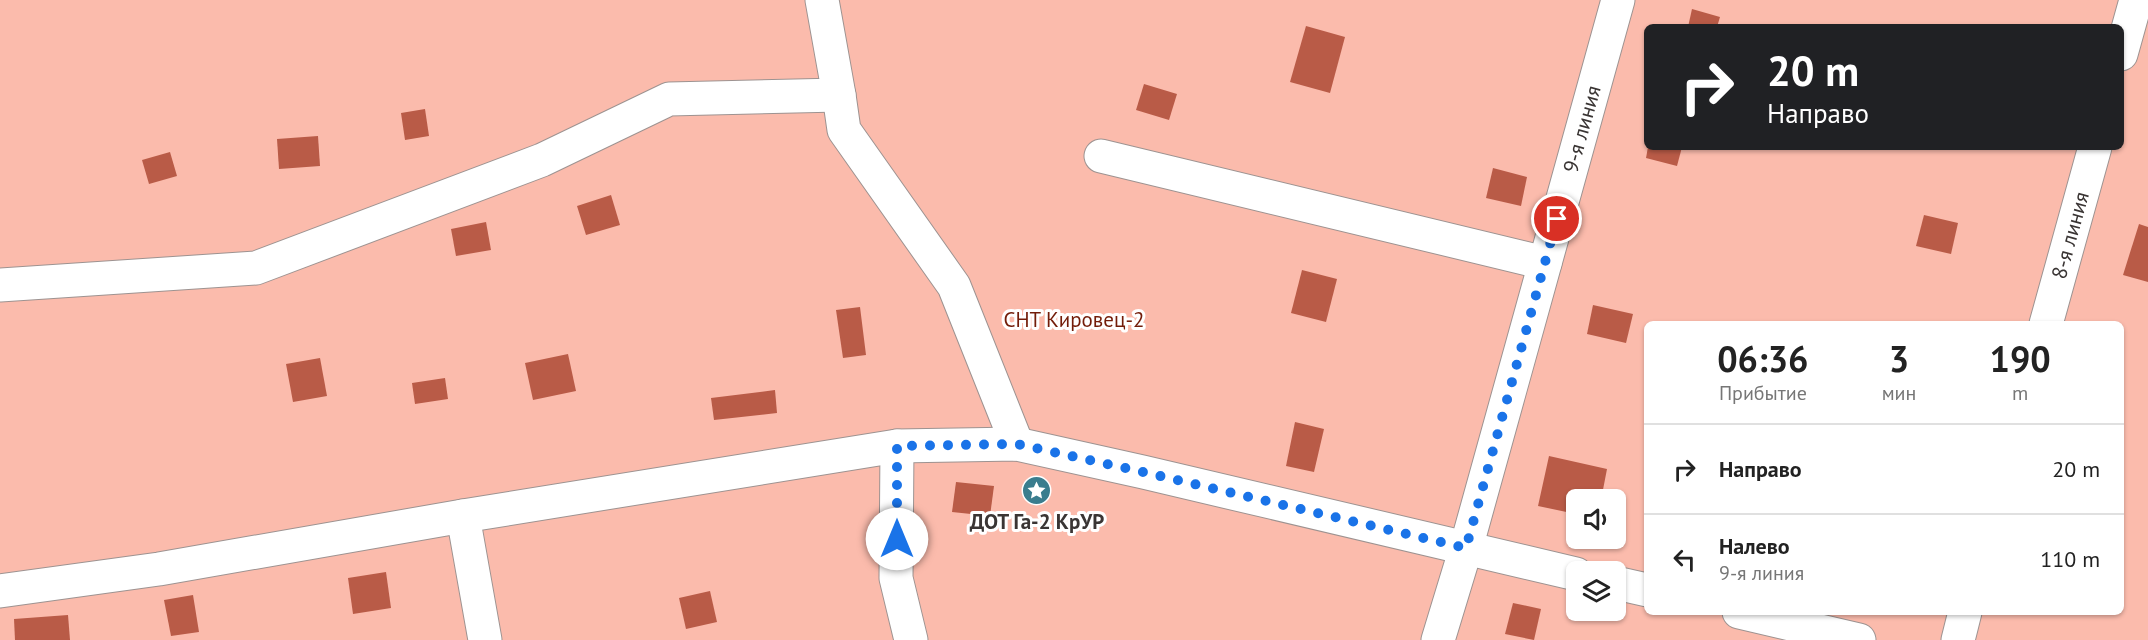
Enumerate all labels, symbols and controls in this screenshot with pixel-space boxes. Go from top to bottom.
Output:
text: 20 m [1767,43,1859,98]
icon: right [1668,48,1746,126]
street label: 9-я линия [1557,82,1607,176]
text: Направо [1767,96,1869,130]
street label: 8-я линия [2045,188,2095,282]
pin [1531,193,1582,244]
icon: arrive [1540,202,1573,235]
park label: СНТ Кировец-2 [1003,306,1145,333]
text: 06:36 [1717,335,1809,382]
text: 3 [1889,335,1909,382]
text: 190 [1990,335,2051,382]
text: Прибытие [1719,380,1807,406]
text: мин [1882,380,1916,406]
text: m [2012,380,2028,406]
icon: right [1668,453,1701,486]
text: Направо [1719,455,1802,483]
text: 20 m [2052,455,2100,483]
place icon: ДОТ Га-2 КрУР [1021,475,1053,507]
map controls [1566,489,1626,621]
button: sound [1566,489,1626,549]
position arrow [865,507,929,571]
place label: ДОТ Га-2 КрУР [970,508,1104,535]
text: Налево [1719,532,1790,560]
icon: left [1668,543,1701,576]
text: 110 m [2040,545,2100,573]
text: 9-я линия [1719,560,1804,586]
button: layers [1566,561,1626,621]

